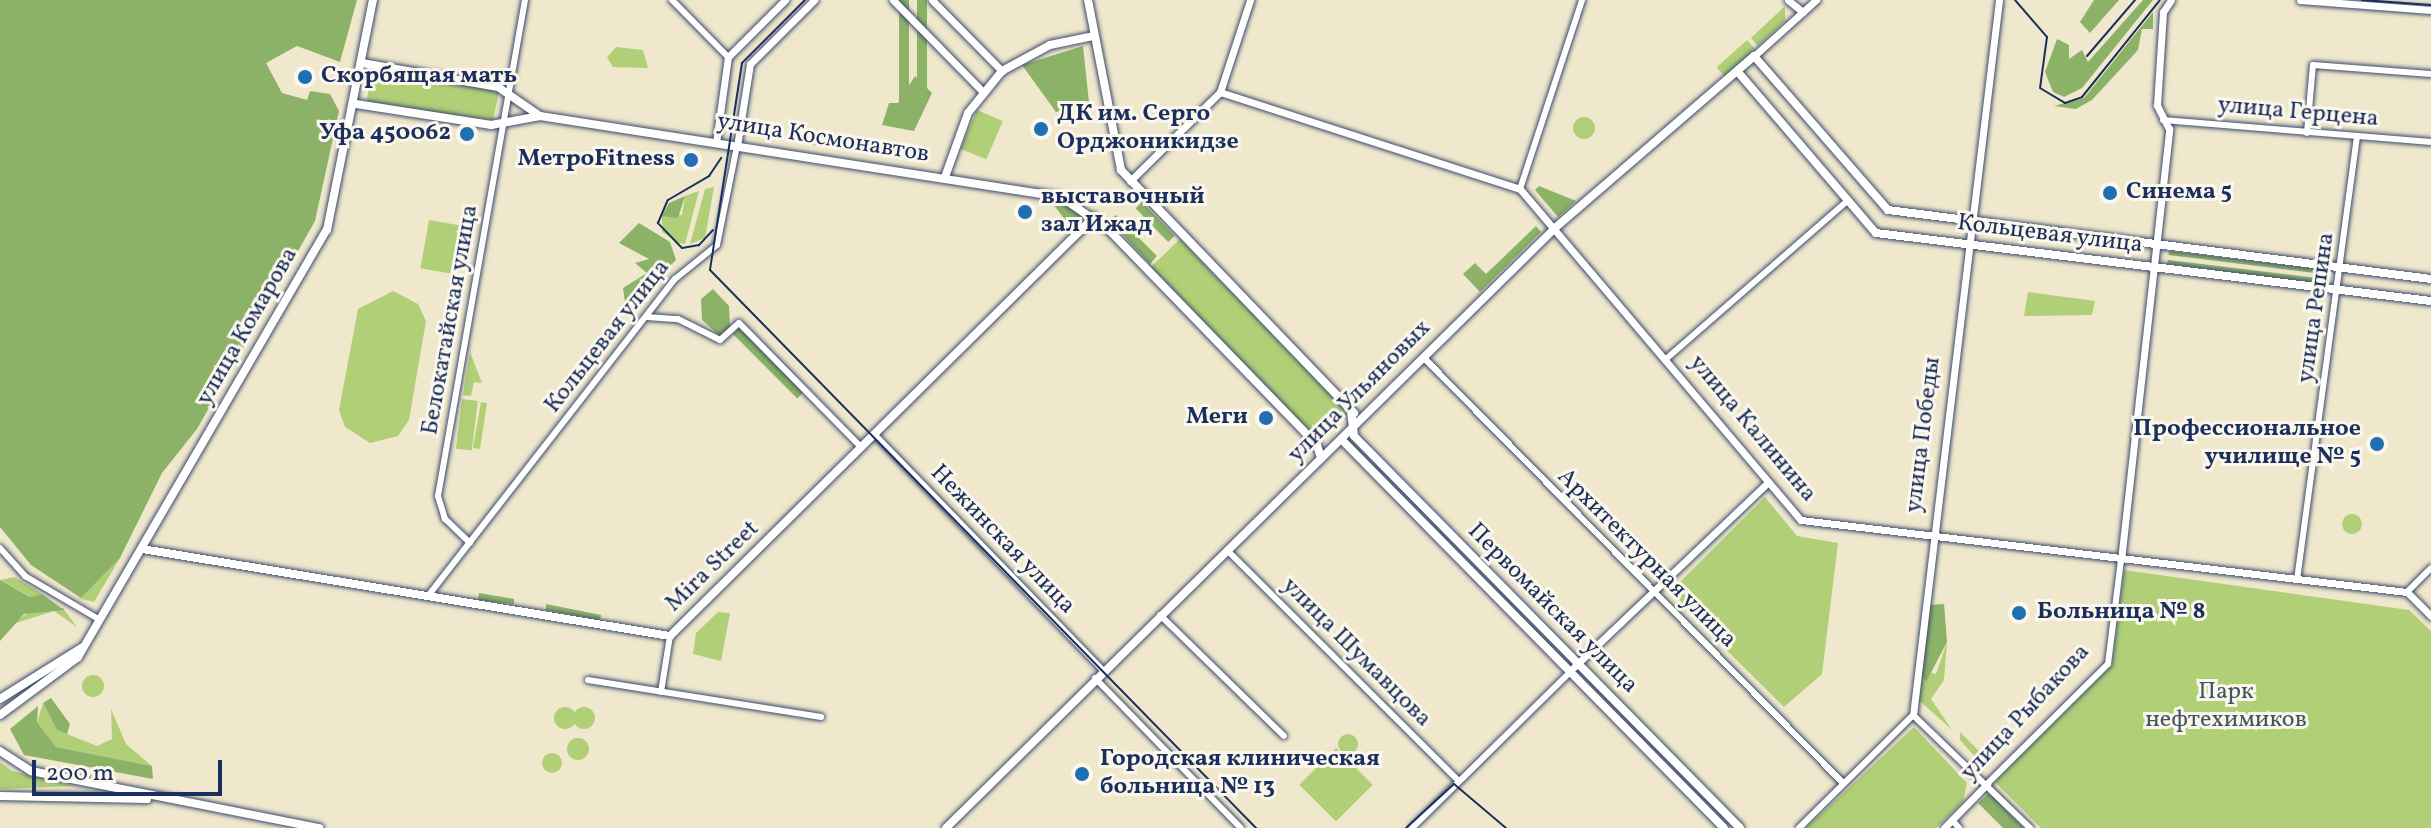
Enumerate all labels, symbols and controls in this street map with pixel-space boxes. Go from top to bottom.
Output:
place label: Скорбящая мать [321,63,517,91]
marker: Скорбящая мать [296,68,314,86]
street label: улица Герцена [2216,92,2380,134]
place label: ДК им. Серго Орджоникидзе [1057,101,1239,157]
street label: улица Космонавтов [715,108,931,170]
place label: Уфа 450062 [319,120,451,148]
marker: ДК им. Серго Орджоникидзе [1032,120,1050,138]
marker: Уфа 450062 [458,125,476,143]
place label: МетроFitness [517,146,675,174]
marker: МетроFitness [682,151,700,169]
place label: Синема 5 [2126,179,2232,207]
place label: выставочный зал Ижад [1041,184,1205,240]
marker: Синема 5 [2101,184,2119,202]
street label: Белокатайская улица [417,202,485,438]
marker: выставочный зал Ижад [1016,203,1034,221]
street label: Кольцевая улица [1955,209,2145,261]
street label: улица Репина [2292,231,2342,385]
street label: улица Комарова [191,243,305,411]
street label: Кольцевая улица [539,254,677,420]
street label: улица Ульяновых [1282,314,1438,470]
street label: улица Калинина [1682,350,1822,508]
street label: улица Победы [1900,355,1948,515]
place label: Меги [1186,404,1248,432]
marker: Меги [1255,407,1277,429]
place label: Профессиональное училище № 5 [2133,416,2361,472]
marker: Профессиональное училище № 5 [2368,435,2386,453]
street label: Нежинская улица [923,459,1081,621]
street label: Архитектурная улица [1550,463,1742,655]
street label: Mira Street [660,515,766,619]
street label: Первомайская улица [1460,517,1644,701]
street label: улица Шумавцова [1275,572,1437,734]
place label: Больница № 8 [2037,599,2205,627]
marker: Больница № 8 [2008,602,2030,624]
street label: улица Рыбакова [1955,639,2097,787]
park label: Парк нефтехимиков [2145,679,2307,735]
scale bar [36,744,226,794]
place label: Городская клиническая больница № 13 [1100,746,1380,802]
text: 200 m [46,757,114,791]
marker: Городская клиническая больница № 13 [1071,763,1093,785]

